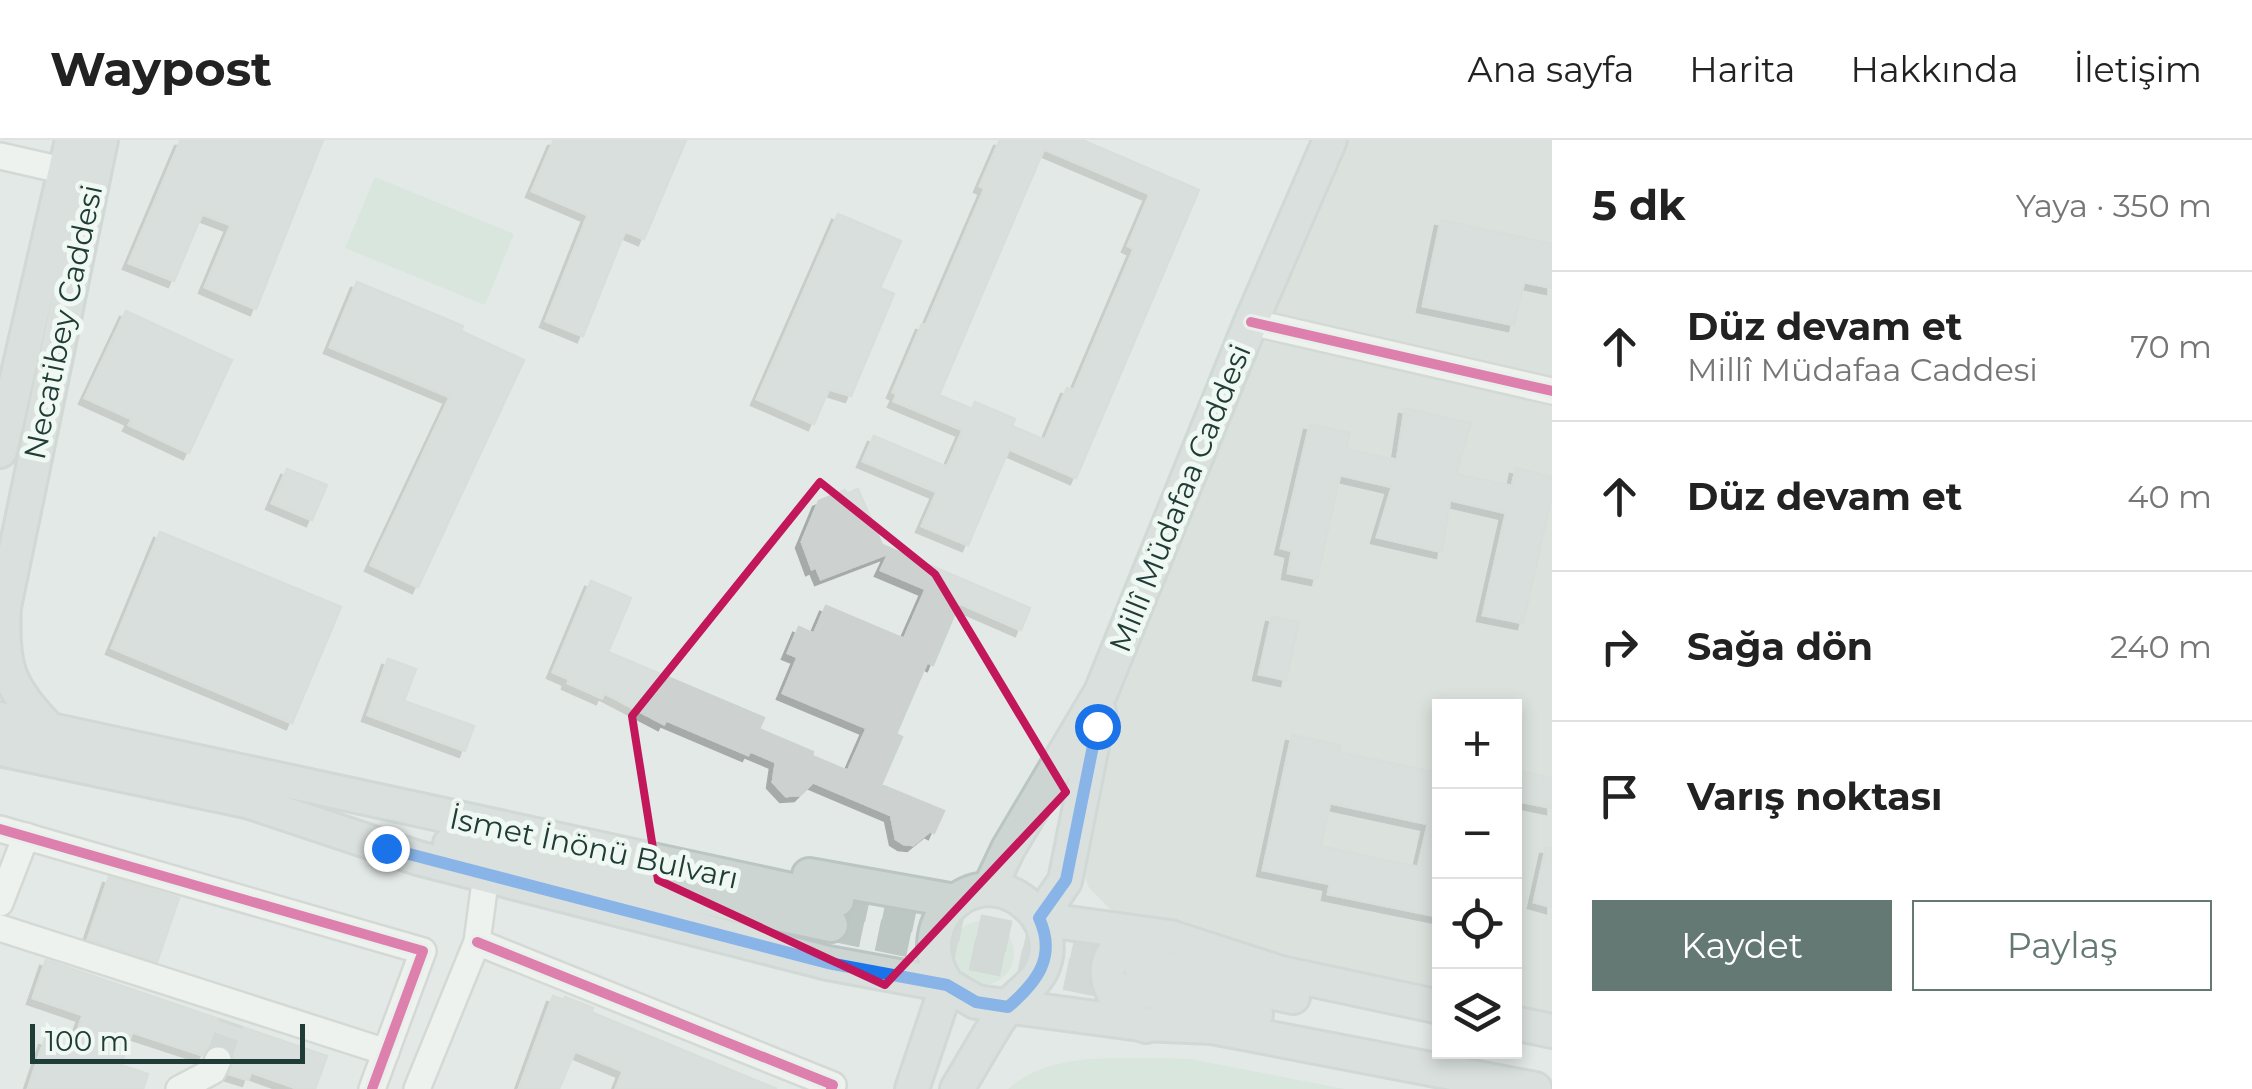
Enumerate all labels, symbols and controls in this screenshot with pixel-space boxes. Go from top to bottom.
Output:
text: Waypost [50,40,272,98]
text: Ana sayfa [1468,48,1634,91]
text: Harita [1689,48,1795,91]
text: Hakkında [1850,48,2019,91]
text: İletişim [2074,48,2202,91]
text: 5 dk [1592,179,1685,231]
street label: Necatibey Caddesi [16,181,110,463]
text: Yaya · 350 m [2016,186,2212,225]
text: Düz devam et [1687,303,1962,350]
icon: ahead [1592,319,1647,374]
text: 70 m [2130,327,2212,366]
street label: Millî Müdafaa Caddesi [1101,339,1259,657]
text: Millî Müdafaa Caddesi [1687,350,2038,389]
icon: ahead [1592,469,1647,524]
text: Düz devam et [1687,473,1962,520]
text: 40 m [2127,477,2212,516]
icon: right [1592,619,1647,674]
text: Sağa dön [1687,623,1873,670]
text: 240 m [2110,627,2212,666]
map controls [1432,699,1522,1059]
button: + [1432,699,1522,789]
route start [1075,704,1121,750]
icon: arrive [1592,769,1647,824]
text: Varış noktası [1687,773,1942,820]
button: − [1432,789,1522,879]
street label: İsmet İnönü Bulvarı [446,799,742,897]
route end [364,826,410,872]
button: locate [1432,879,1522,969]
button: Kaydet [1592,900,1892,991]
button: Paylaş [1912,900,2212,991]
button: layers [1432,969,1522,1059]
scale bar [30,1019,305,1064]
text: 100 m [45,1024,129,1058]

